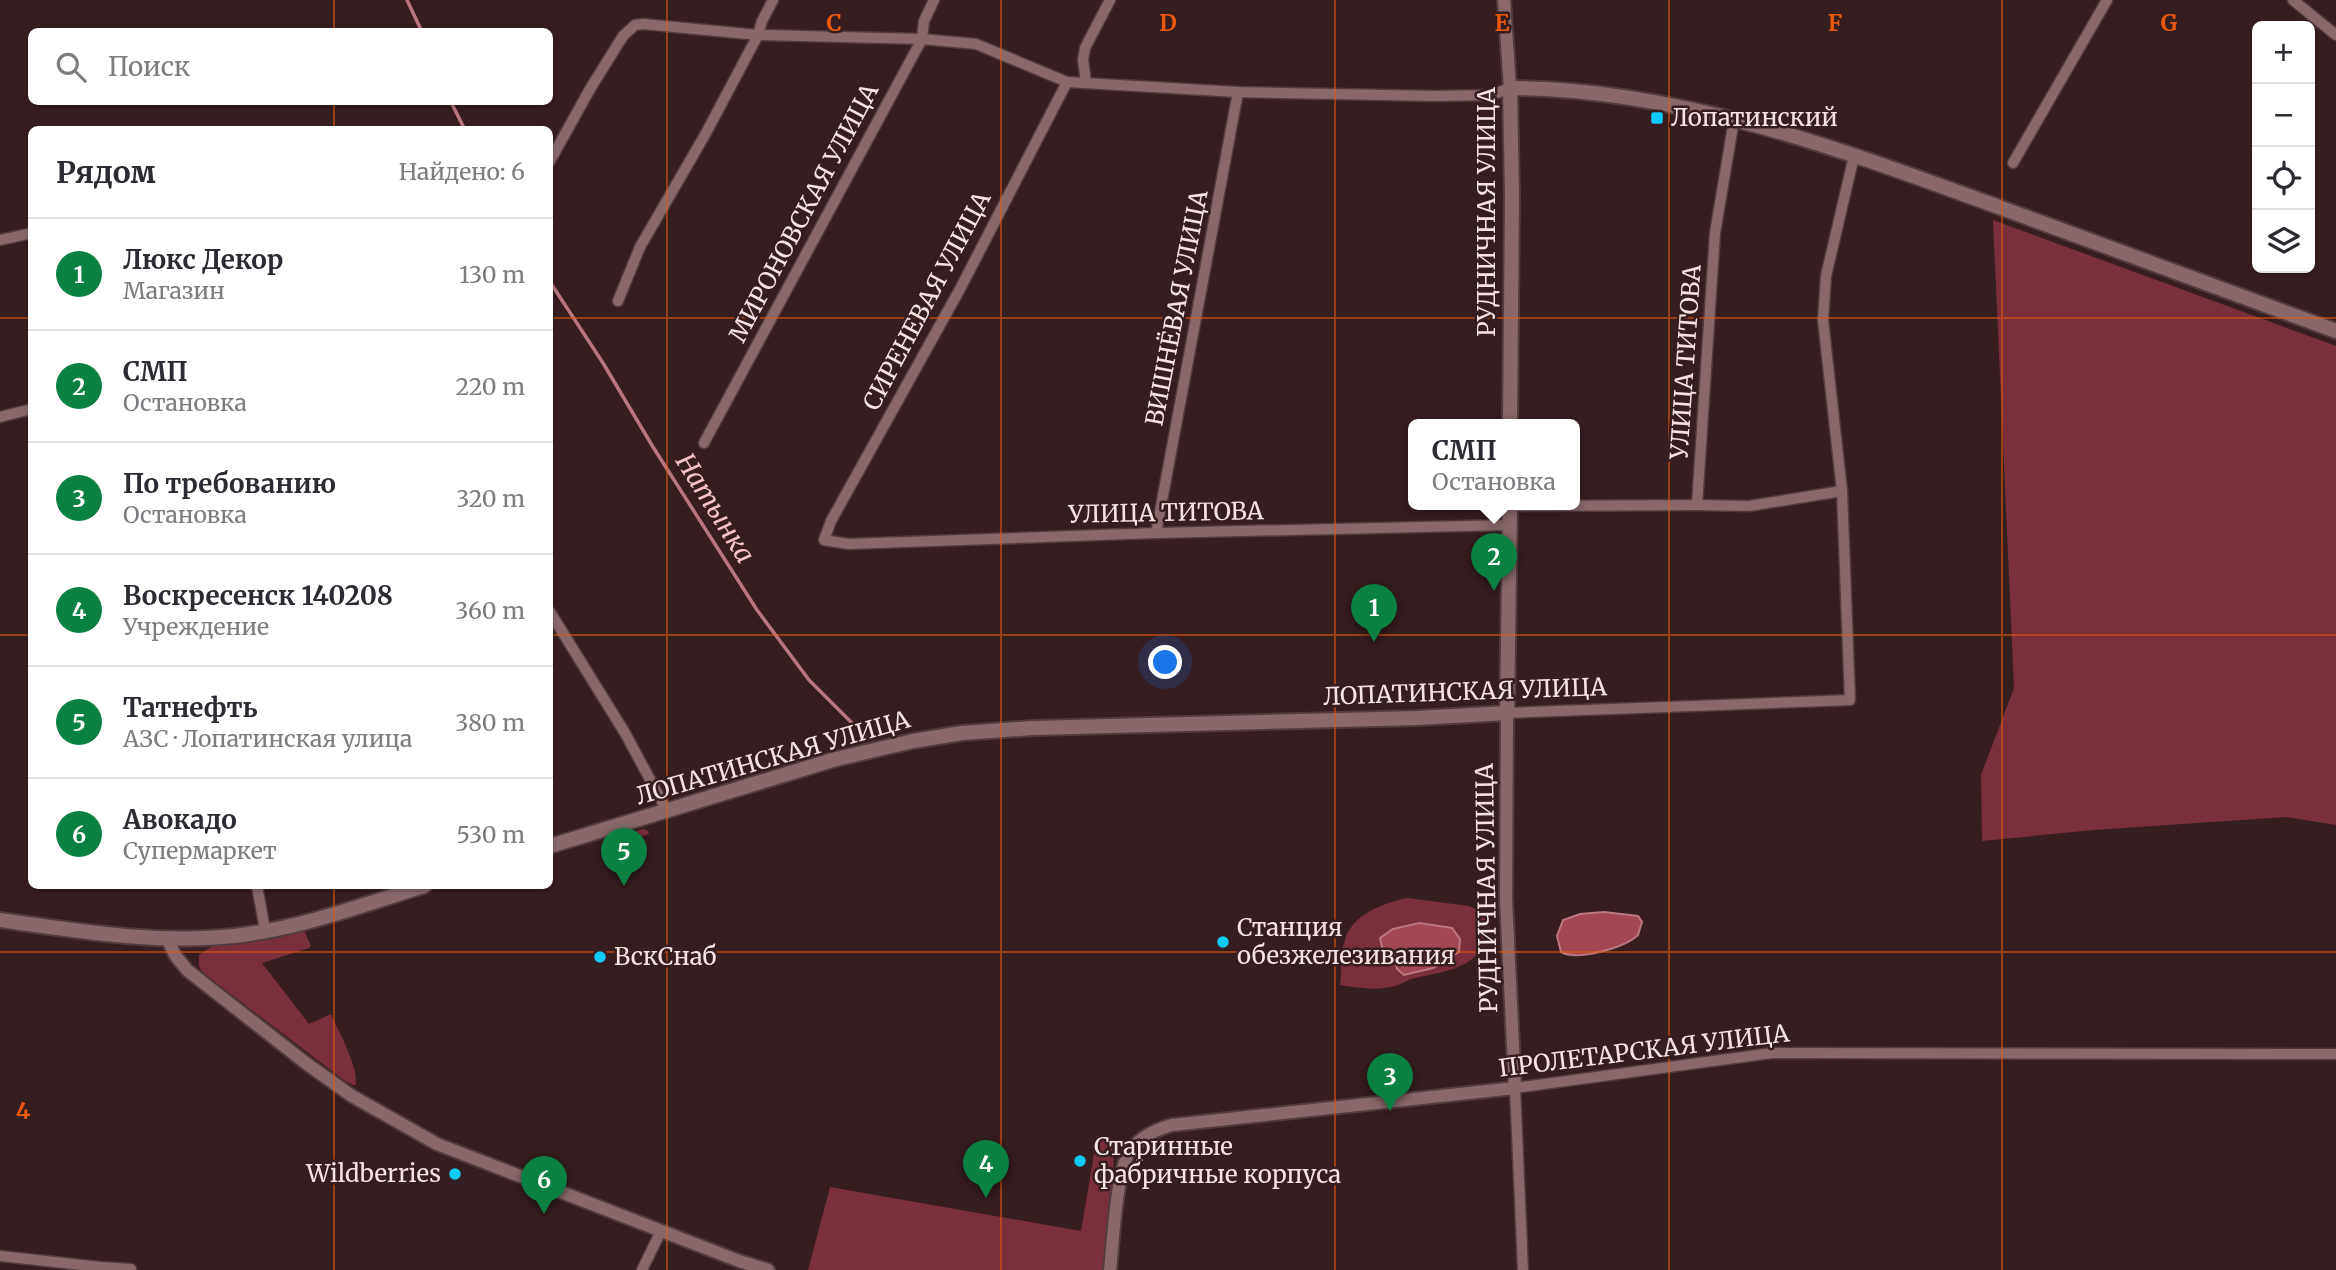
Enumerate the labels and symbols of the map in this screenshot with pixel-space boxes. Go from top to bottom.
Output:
text: C [826,8,842,37]
text: D [1159,8,1177,37]
text: E [1494,8,1510,37]
text: F [1828,8,1842,37]
text: G [2161,8,2178,37]
street label: МИРОНОВСКАЯ УЛИЦА [722,77,886,348]
street label: РУДНИЧНАЯ УЛИЦА [1471,86,1502,337]
place label: Лопатинский [1671,102,1838,133]
marker: Лопатинский [1649,110,1665,126]
street label: СИРЕНЕВАЯ УЛИЦА [856,185,998,415]
street label: ВИШНЁВАЯ УЛИЦА [1138,186,1215,428]
street label: УЛИЦА ТИТОВА [1663,262,1708,461]
water label: Натынка [669,447,762,569]
street label: УЛИЦА ТИТОВА [1067,495,1265,530]
pin: 2 [1471,533,1517,591]
pin: 1 [1351,584,1397,642]
your location [1148,645,1182,679]
street label: ЛОПАТИНСКАЯ УЛИЦА [1323,671,1608,712]
street label: ЛОПАТИНСКАЯ УЛИЦА [632,703,915,812]
street label: РУДНИЧНАЯ УЛИЦА [1469,762,1504,1013]
pin: 5 [601,828,647,886]
place label: Станция обезжелезивания [1237,912,1455,971]
marker: Станция обезжелезивания [1215,934,1231,950]
place label: ВскСнаб [614,941,717,972]
marker: ВскСнаб [592,949,608,965]
street label: ПРОЛЕТАРСКАЯ УЛИЦА [1497,1017,1792,1084]
pin: 3 [1367,1053,1413,1111]
text: 4 [16,1096,31,1125]
place label: Старинные фабричные корпуса [1094,1131,1341,1190]
pin: 4 [963,1140,1009,1198]
marker: Старинные фабричные корпуса [1072,1153,1088,1169]
pin: 6 [521,1156,567,1214]
place label: Wildberries [305,1158,441,1189]
marker: Wildberries [447,1166,463,1182]

